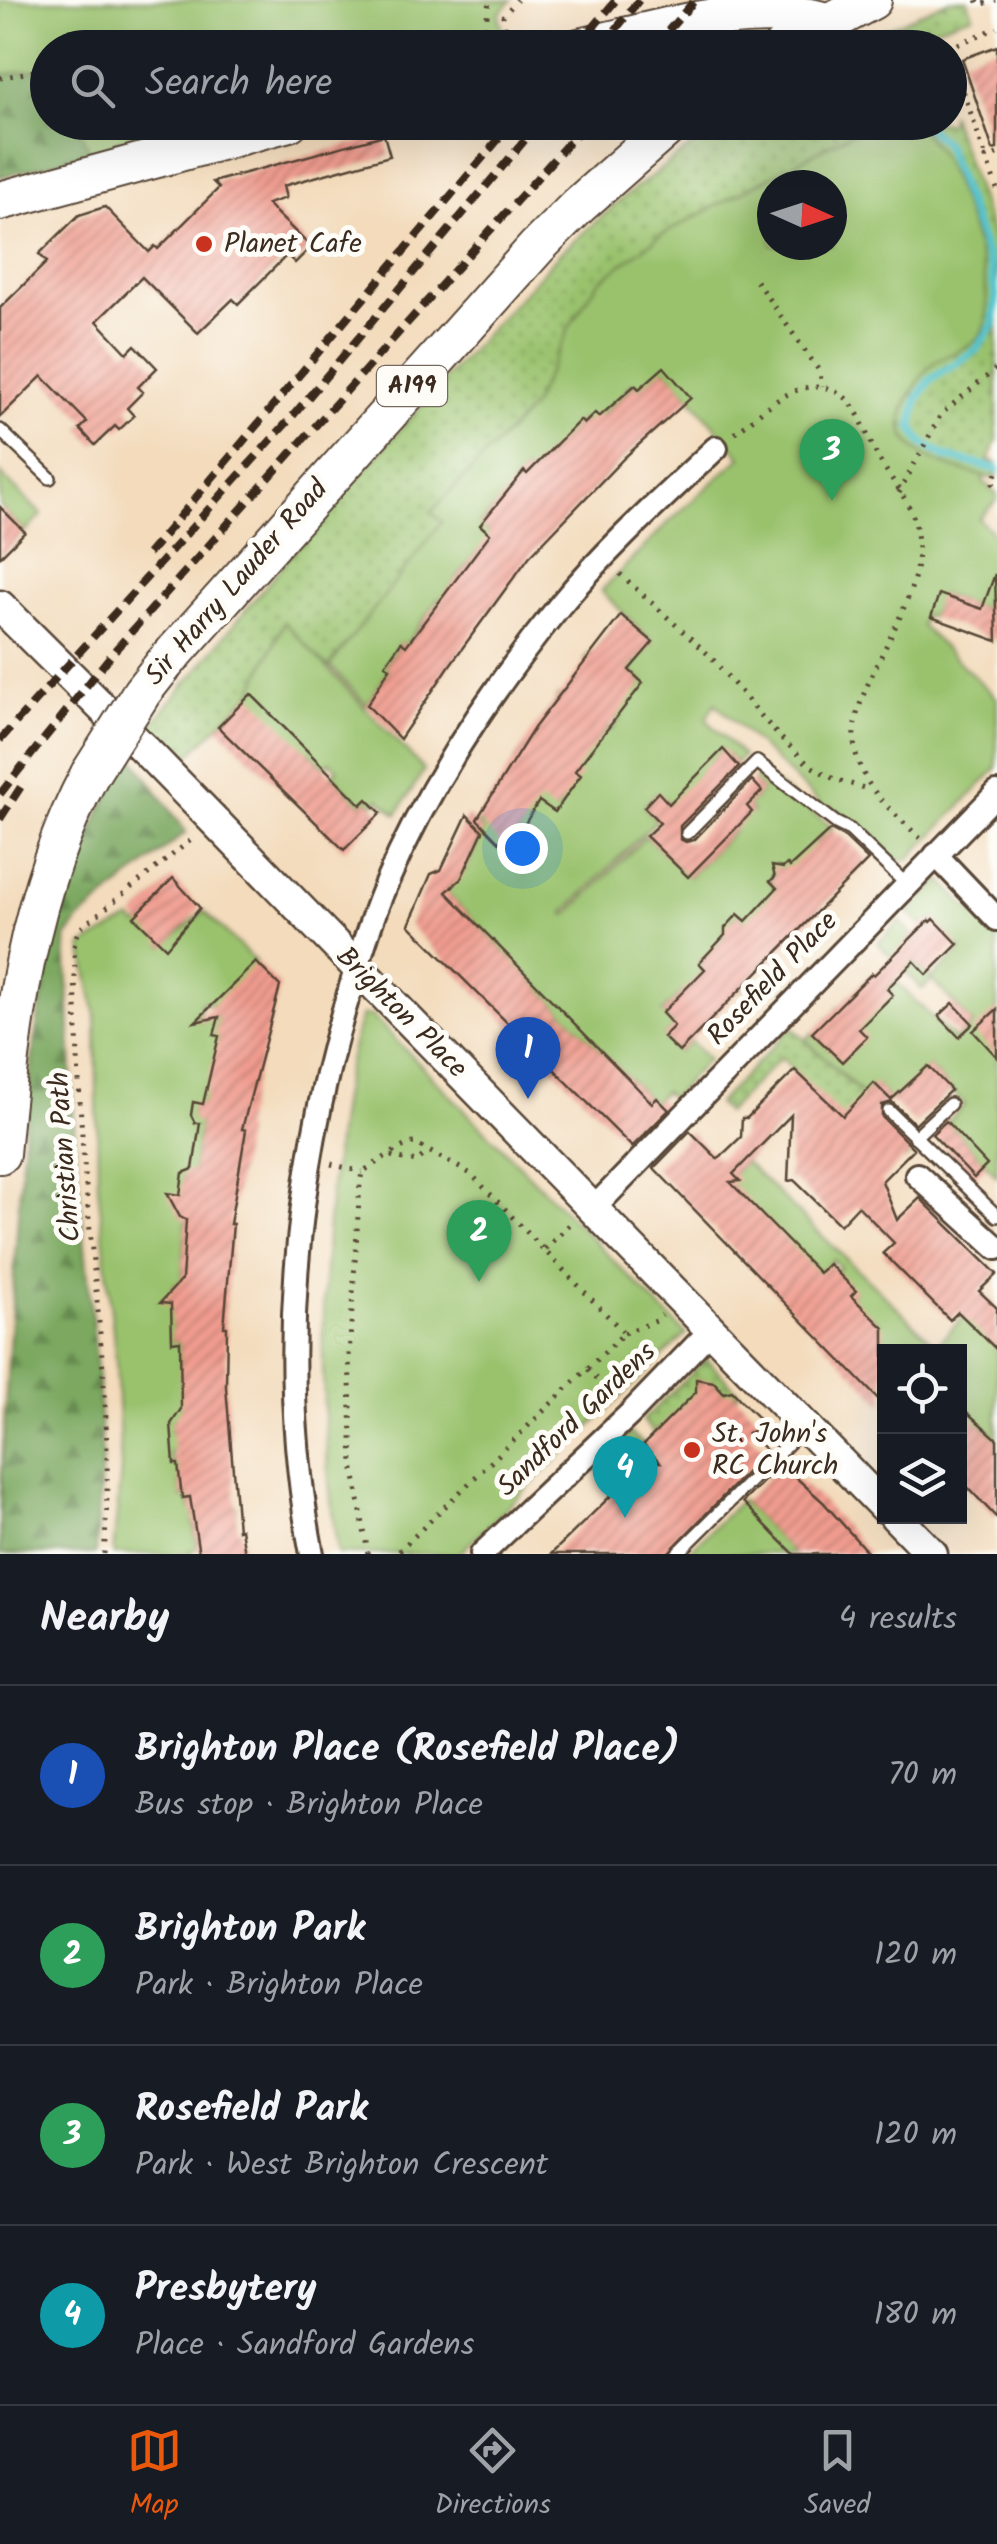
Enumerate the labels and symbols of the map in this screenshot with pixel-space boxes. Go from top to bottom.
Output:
north arrow [757,170,847,260]
place label: Planet Cafe [224,222,362,267]
marker: Planet Cafe [193,233,215,255]
road number: A199 [377,366,447,406]
pin: 3 [800,418,864,501]
street label: Sir Harry Lauder Road [134,469,341,697]
your location [497,823,548,874]
street label: Rosefield Place [697,901,850,1057]
street label: Brighton Place [324,936,478,1090]
pin: 1 [496,1016,560,1099]
street label: Christian Path [38,1070,94,1244]
pin: 2 [446,1200,512,1282]
street label: Sandford Gardens [487,1332,667,1508]
place label: St. John's RC Church [712,1412,838,1489]
pin: 4 [592,1436,658,1518]
marker: St. John's RC Church [681,1439,703,1461]

